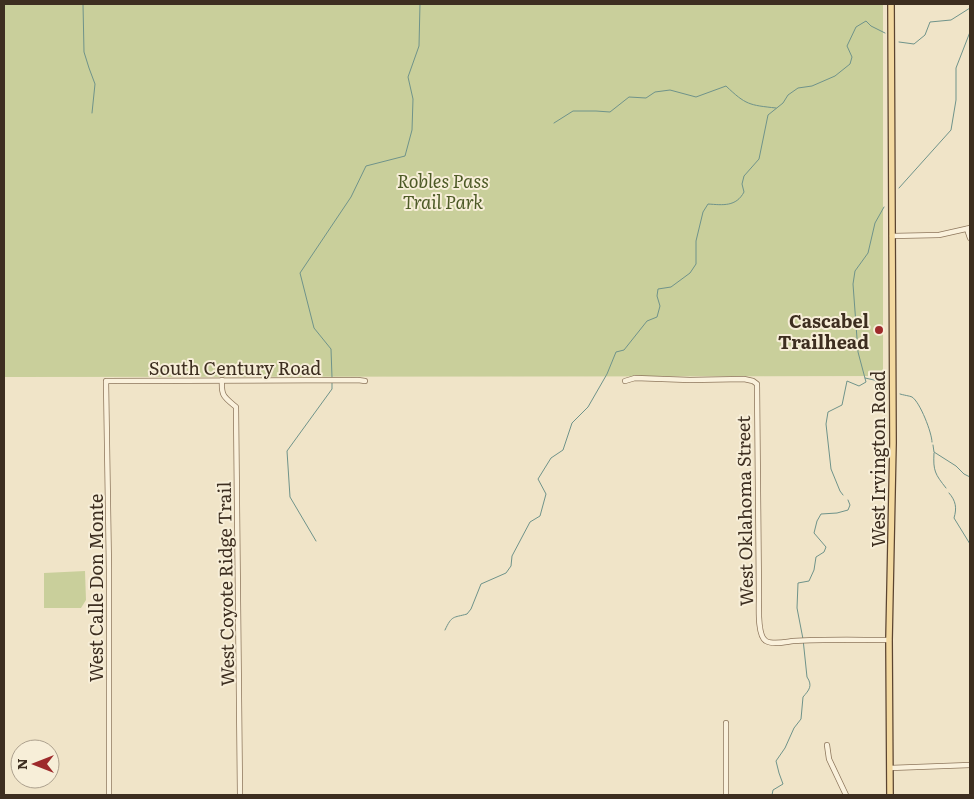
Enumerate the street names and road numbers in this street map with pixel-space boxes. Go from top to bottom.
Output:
street label: South Century Road [149,354,321,381]
street label: West Irvington Road [864,370,891,548]
street label: West Oklahoma Street [729,415,759,607]
street label: West Coyote Ridge Trail [210,481,240,687]
street label: West Calle Don Monte [82,494,109,682]

